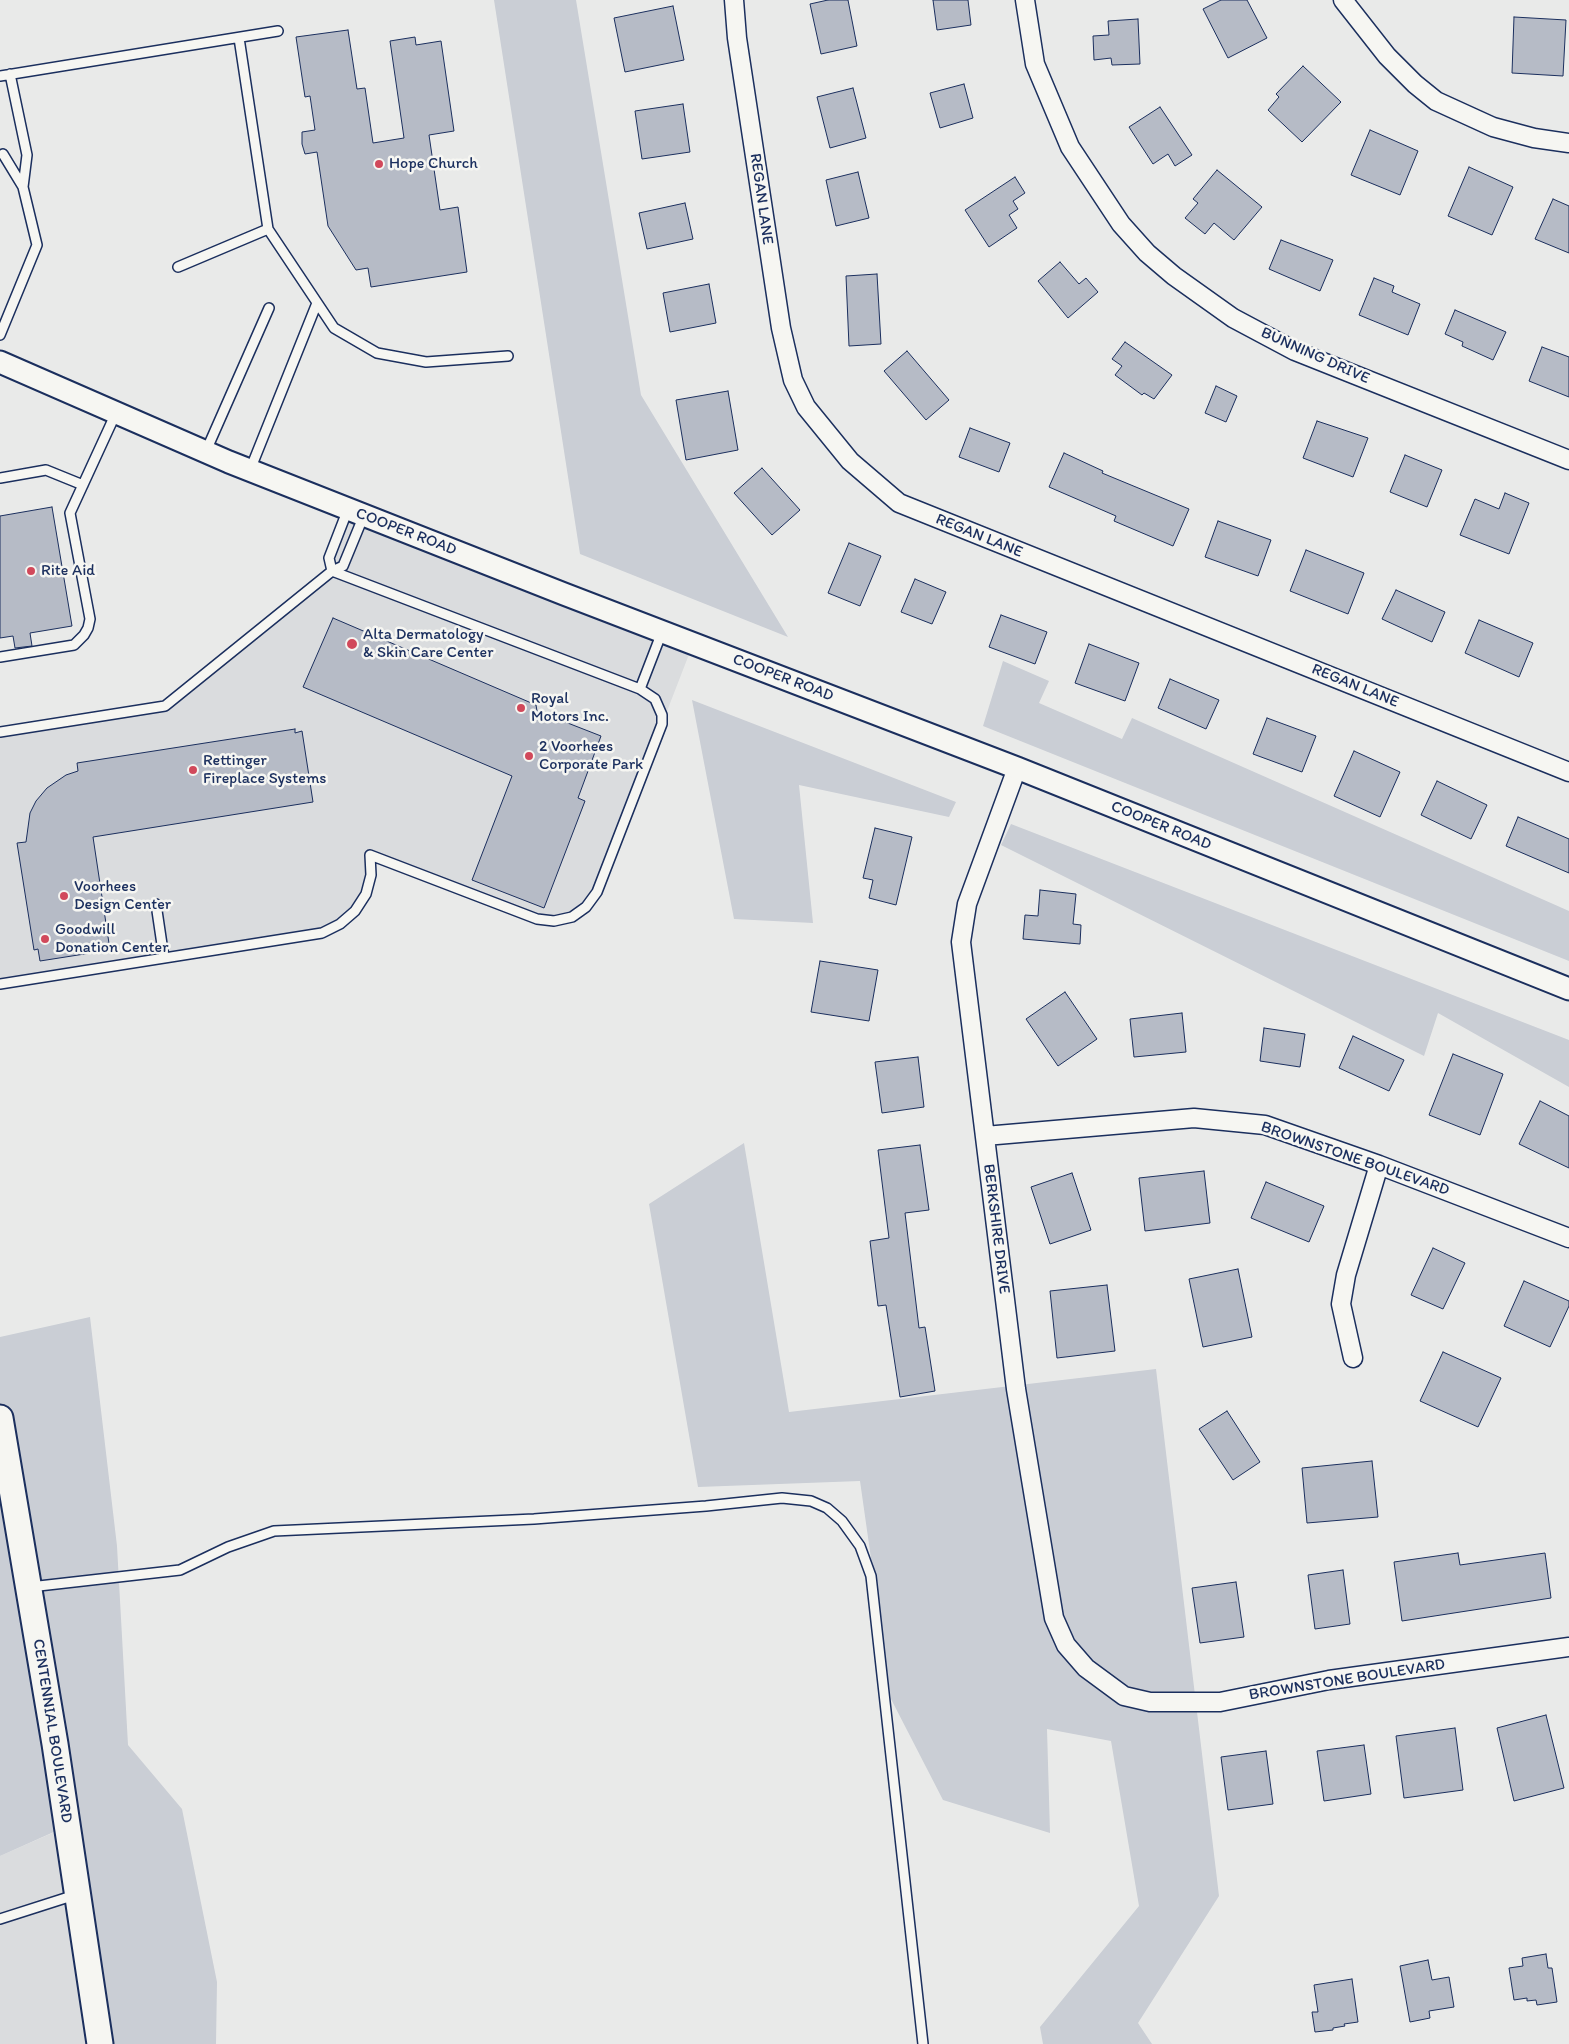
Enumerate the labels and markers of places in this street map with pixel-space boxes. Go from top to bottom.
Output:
place label: Hope Church [389,154,478,174]
marker: Hope Church [373,158,385,170]
place label: Rite Aid [41,561,95,581]
marker: Rite Aid [25,565,37,577]
place label: Alta Dermatology & Skin Care Center [363,625,493,663]
marker: Alta Dermatology & Skin Care Center [345,637,359,651]
place label: Royal Motors Inc. [531,689,609,727]
marker: Royal Motors Inc. [515,702,527,714]
place label: 2 Voorhees Corporate Park [539,737,643,775]
marker: 2 Voorhees Corporate Park [523,750,535,762]
place label: Rettinger Fireplace Systems [203,751,326,789]
marker: Rettinger Fireplace Systems [187,764,199,776]
place label: Voorhees Design Center [74,877,171,915]
marker: Voorhees Design Center [58,890,70,902]
place label: Goodwill Donation Center [55,920,169,958]
marker: Goodwill Donation Center [39,933,51,945]

